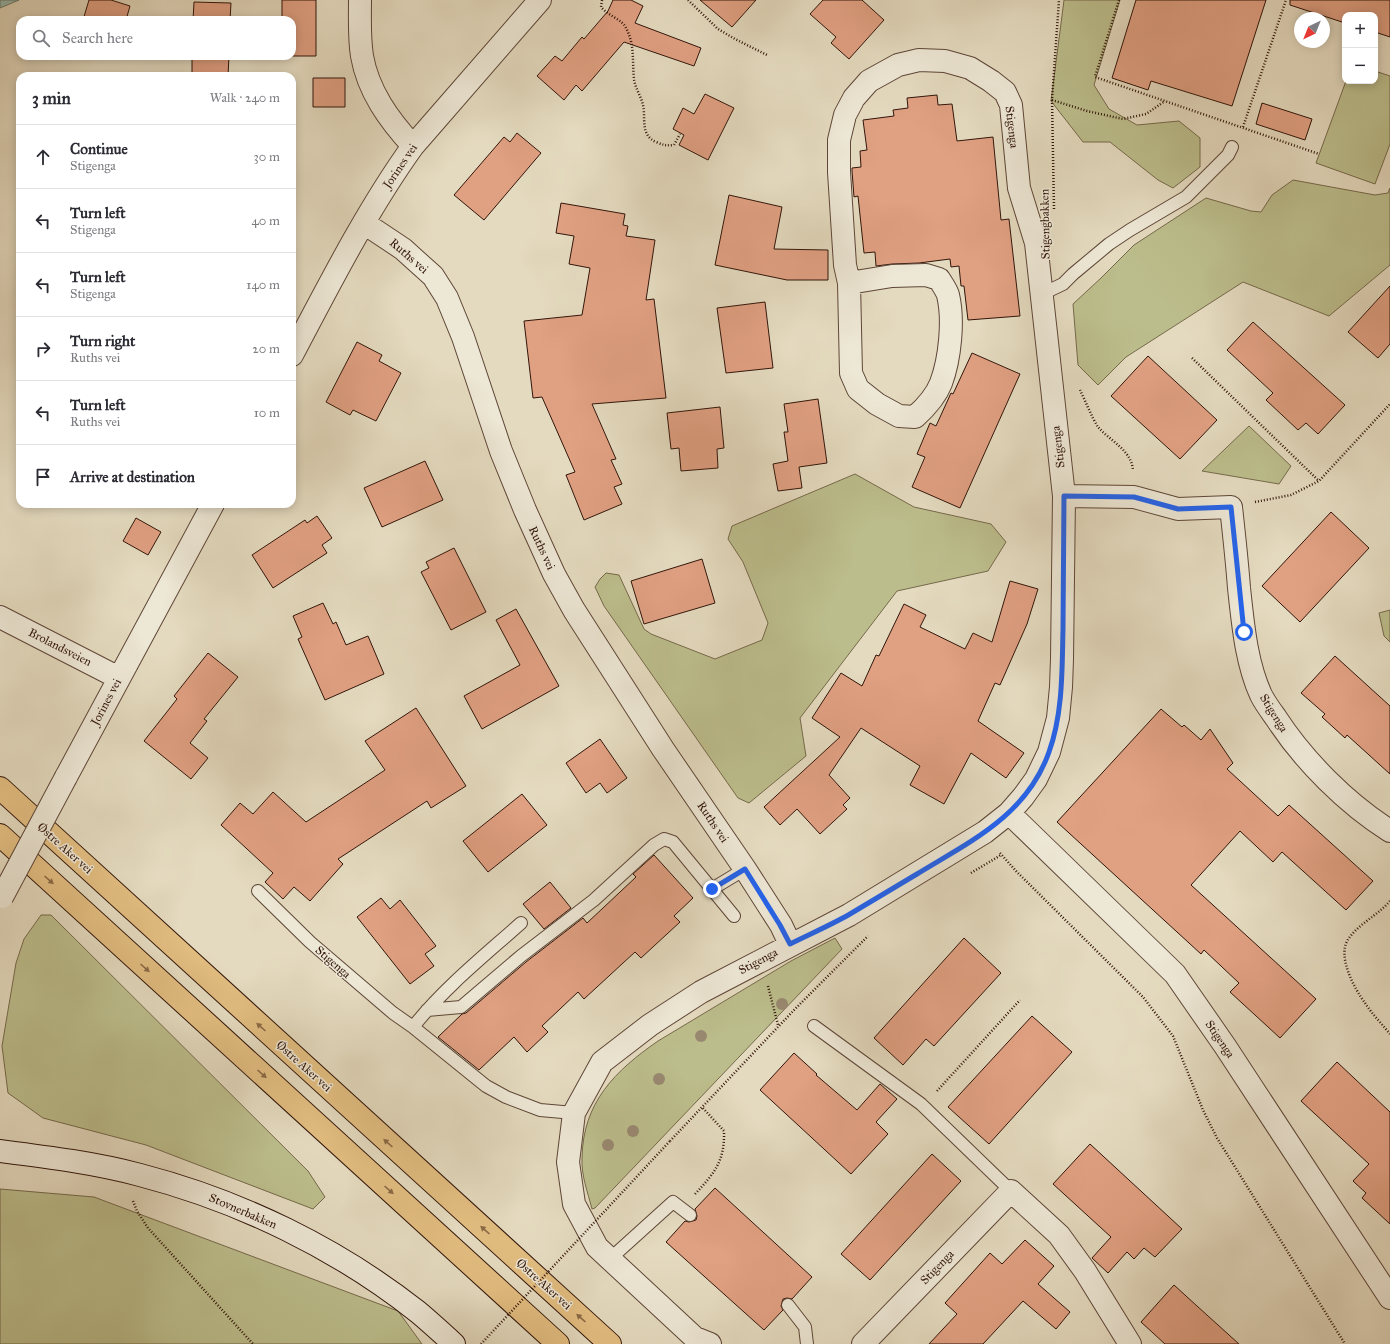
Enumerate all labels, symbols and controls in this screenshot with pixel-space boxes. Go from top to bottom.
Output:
north arrow [1294,12,1330,48]
map controls [1342,12,1378,84]
button: + [1342,12,1378,48]
search box [16,16,296,60]
icon: search [30,27,52,49]
text: Search here [62,29,133,47]
button: − [1342,48,1378,84]
text: 3 min [32,88,71,109]
text: Walk · 240 m [210,90,280,106]
street label: Stigenga [1001,105,1022,150]
text: Continue [70,140,128,158]
street label: Jorines vei [379,140,421,193]
icon: ahead [32,146,54,168]
text: 30 m [254,149,280,165]
text: Stigenga [70,158,116,174]
street label: Stigengbakken [1037,188,1054,259]
text: Turn left [70,204,126,222]
icon: left [32,210,54,232]
text: 40 m [251,213,280,229]
text: Stigenga [70,222,116,238]
street label: Ruths vei [387,235,432,277]
text: Turn left [70,268,126,286]
icon: left [32,274,54,296]
text: 140 m [246,277,280,293]
text: Stigenga [70,286,116,302]
text: Turn right [70,332,135,350]
icon: right [32,338,54,360]
text: 20 m [252,341,280,357]
text: Ruths vei [70,350,120,366]
text: Turn left [70,396,126,414]
icon: left [32,402,54,424]
text: 10 m [254,405,280,421]
text: Ruths vei [70,414,120,430]
street label: Stigenga [1048,424,1069,469]
icon: arrive [32,466,54,488]
text: Arrive at destination [70,468,195,486]
street label: Ruths vei [526,524,558,573]
route start [1235,623,1253,641]
street label: Brolandsveien [26,625,94,669]
street label: Jorines vei [87,676,125,730]
street label: Stigenga [1256,691,1292,736]
street label: Ruths vei [694,799,732,846]
street label: Østre Aker vei [35,820,96,877]
one-way arrow [45,875,54,884]
route end [703,880,721,898]
street label: Stigenga [312,943,354,982]
street label: Stigenga [736,944,781,978]
one-way arrow [140,963,151,972]
street label: Stigenga [1202,1018,1238,1062]
one-way arrow [256,1022,266,1032]
street label: Østre Aker vei [274,1038,335,1095]
one-way arrow [257,1070,267,1079]
one-way arrow [383,1138,394,1147]
one-way arrow [384,1186,394,1195]
street label: Stovnerbakken [207,1190,280,1232]
one-way arrow [479,1226,490,1235]
street label: Stigenga [917,1246,958,1288]
street label: Østre Aker vei [514,1256,575,1313]
one-way arrow [575,1313,586,1322]

